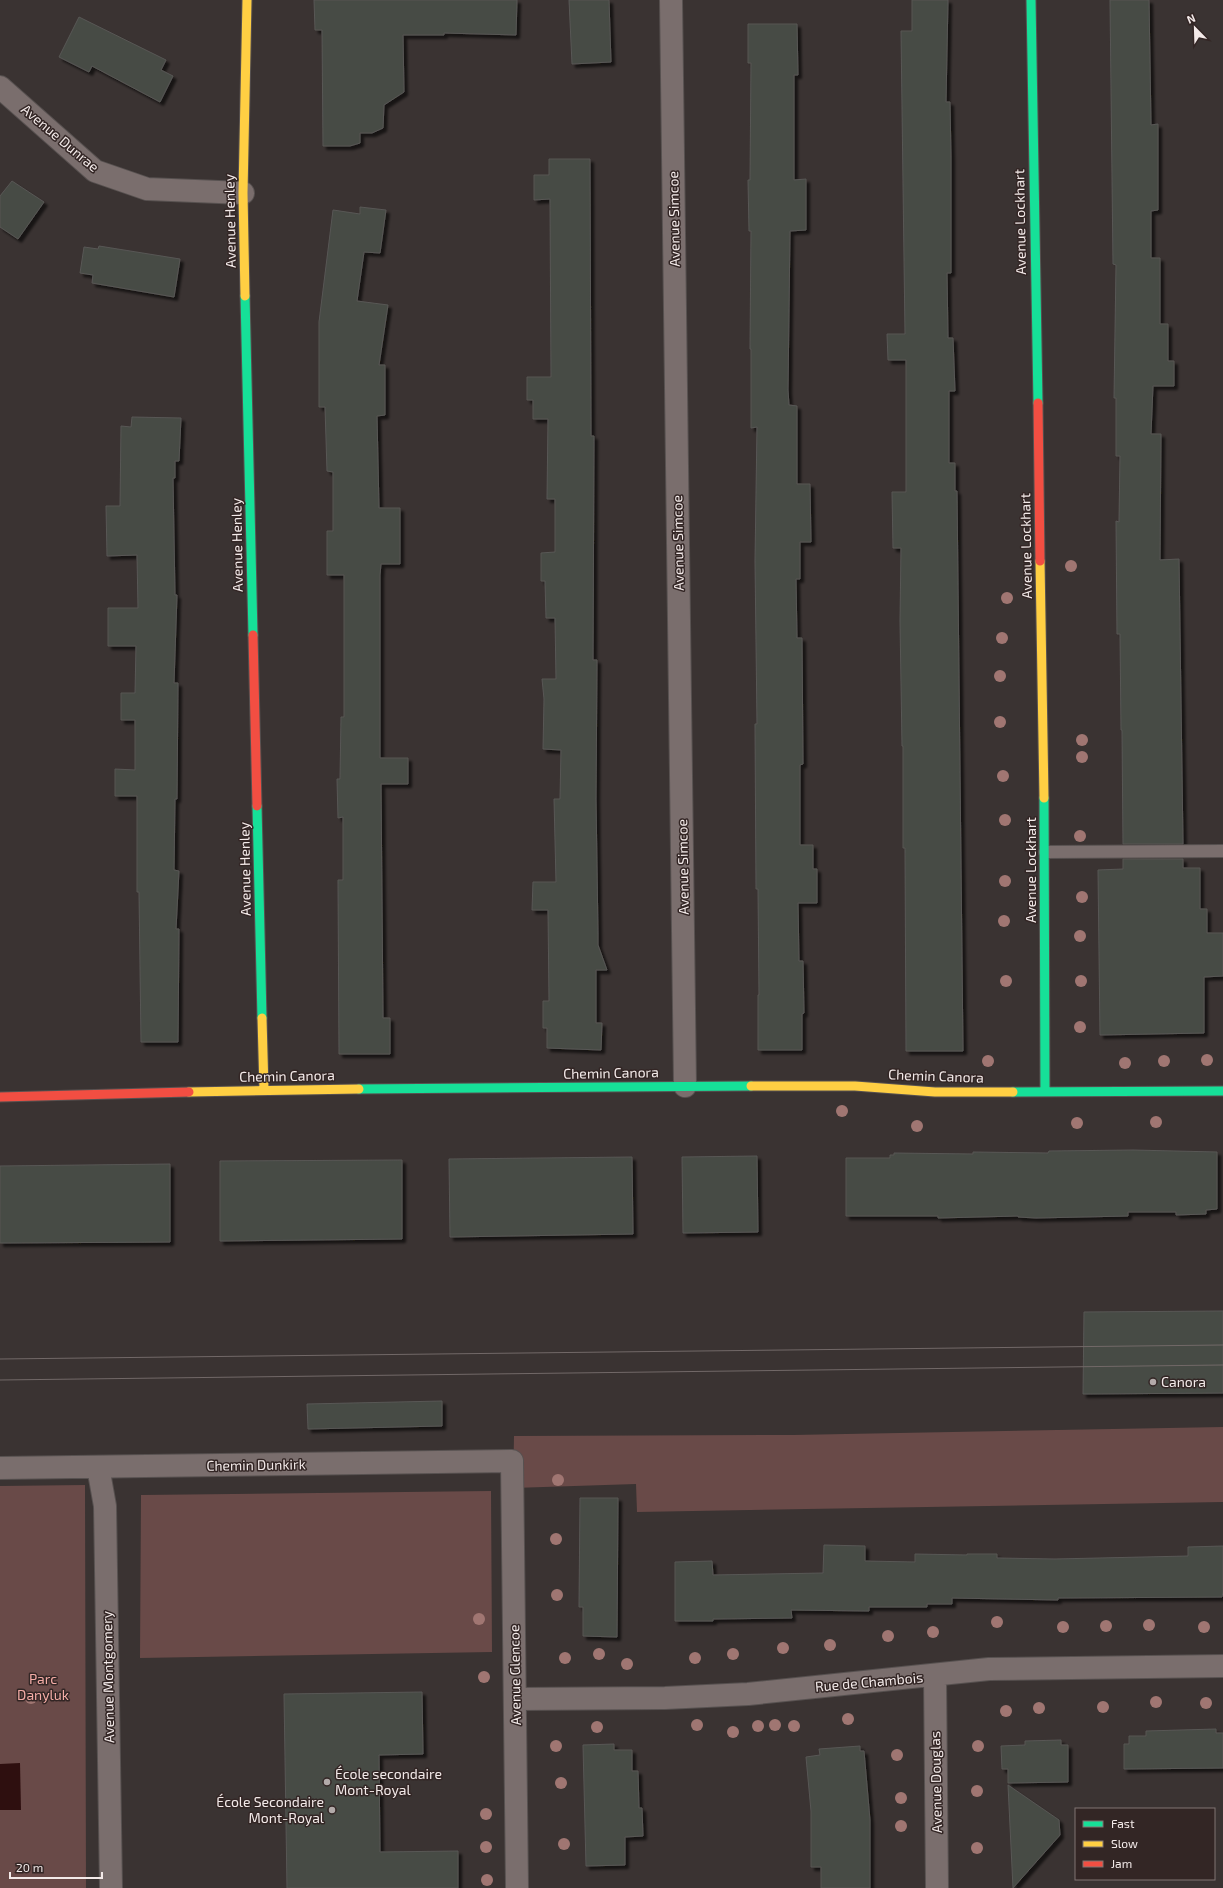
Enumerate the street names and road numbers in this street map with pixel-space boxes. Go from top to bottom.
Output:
street label: Avenue Dunrae [18,100,103,175]
street label: Avenue Lockhart [1010,169,1029,275]
street label: Avenue Simcoe [664,171,683,267]
street label: Avenue Henley [220,173,239,268]
street label: Avenue Lockhart [1016,493,1035,599]
street label: Avenue Simcoe [668,495,687,591]
street label: Avenue Henley [227,497,246,592]
street label: Avenue Lockhart [1022,817,1039,923]
street label: Avenue Simcoe [673,819,692,915]
street label: Avenue Henley [235,821,254,916]
street label: Chemin Canora [563,1063,659,1082]
street label: Chemin Canora [888,1065,984,1086]
street label: Chemin Canora [239,1066,335,1085]
street label: Chemin Dunkirk [206,1455,306,1474]
street label: Avenue Montgomery [98,1610,117,1743]
street label: Avenue Glencoe [505,1624,524,1726]
street label: Rue de Chambois [814,1668,924,1695]
street label: Avenue Douglas [926,1731,945,1833]

